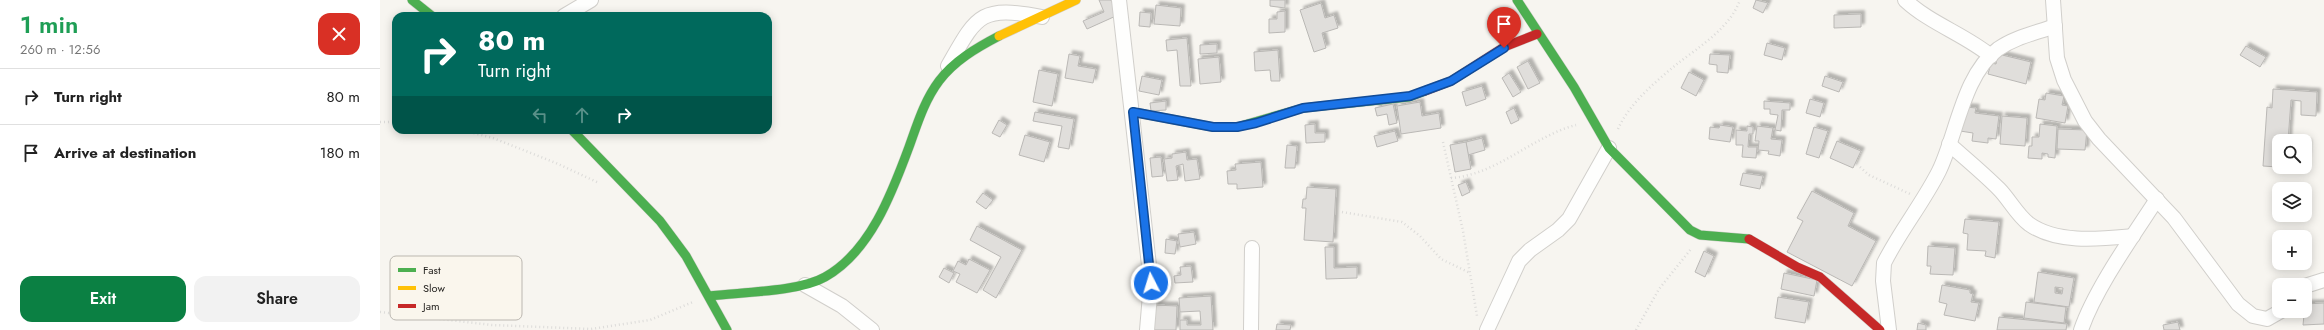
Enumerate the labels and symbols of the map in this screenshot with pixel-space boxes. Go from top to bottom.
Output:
pin [1487,7.0,1521,48]
legend [390,256,522,320]
text: Fast [423,262,441,278]
position arrow [1130,262,1172,304]
text: Slow [423,280,445,296]
text: Jam [421,298,440,314]

